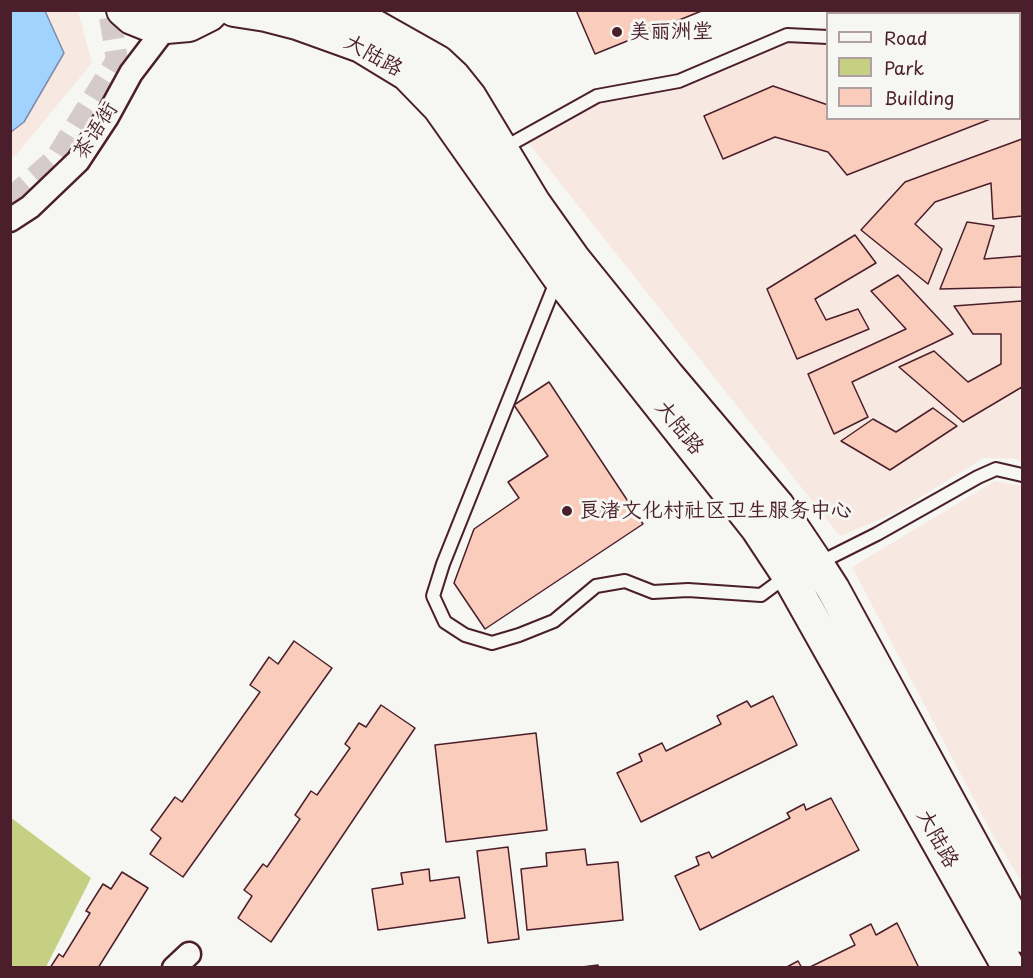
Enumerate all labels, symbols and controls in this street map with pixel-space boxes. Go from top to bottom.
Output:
legend [826,12,1021,120]
place label: 美丽洲堂 [629,19,713,45]
text: Road [884,24,928,51]
marker: 美丽洲堂 [610,25,624,39]
street label: 大陆路 [339,30,407,82]
text: Park [884,54,924,81]
text: Building [884,84,954,111]
street label: 茶语街 [68,98,124,164]
street label: 大陆路 [649,396,709,460]
place label: 良渚文化村社区卫生服务中心 [579,498,852,524]
marker: 良渚文化村社区卫生服务中心 [560,504,574,518]
street label: 大陆路 [911,805,963,873]

